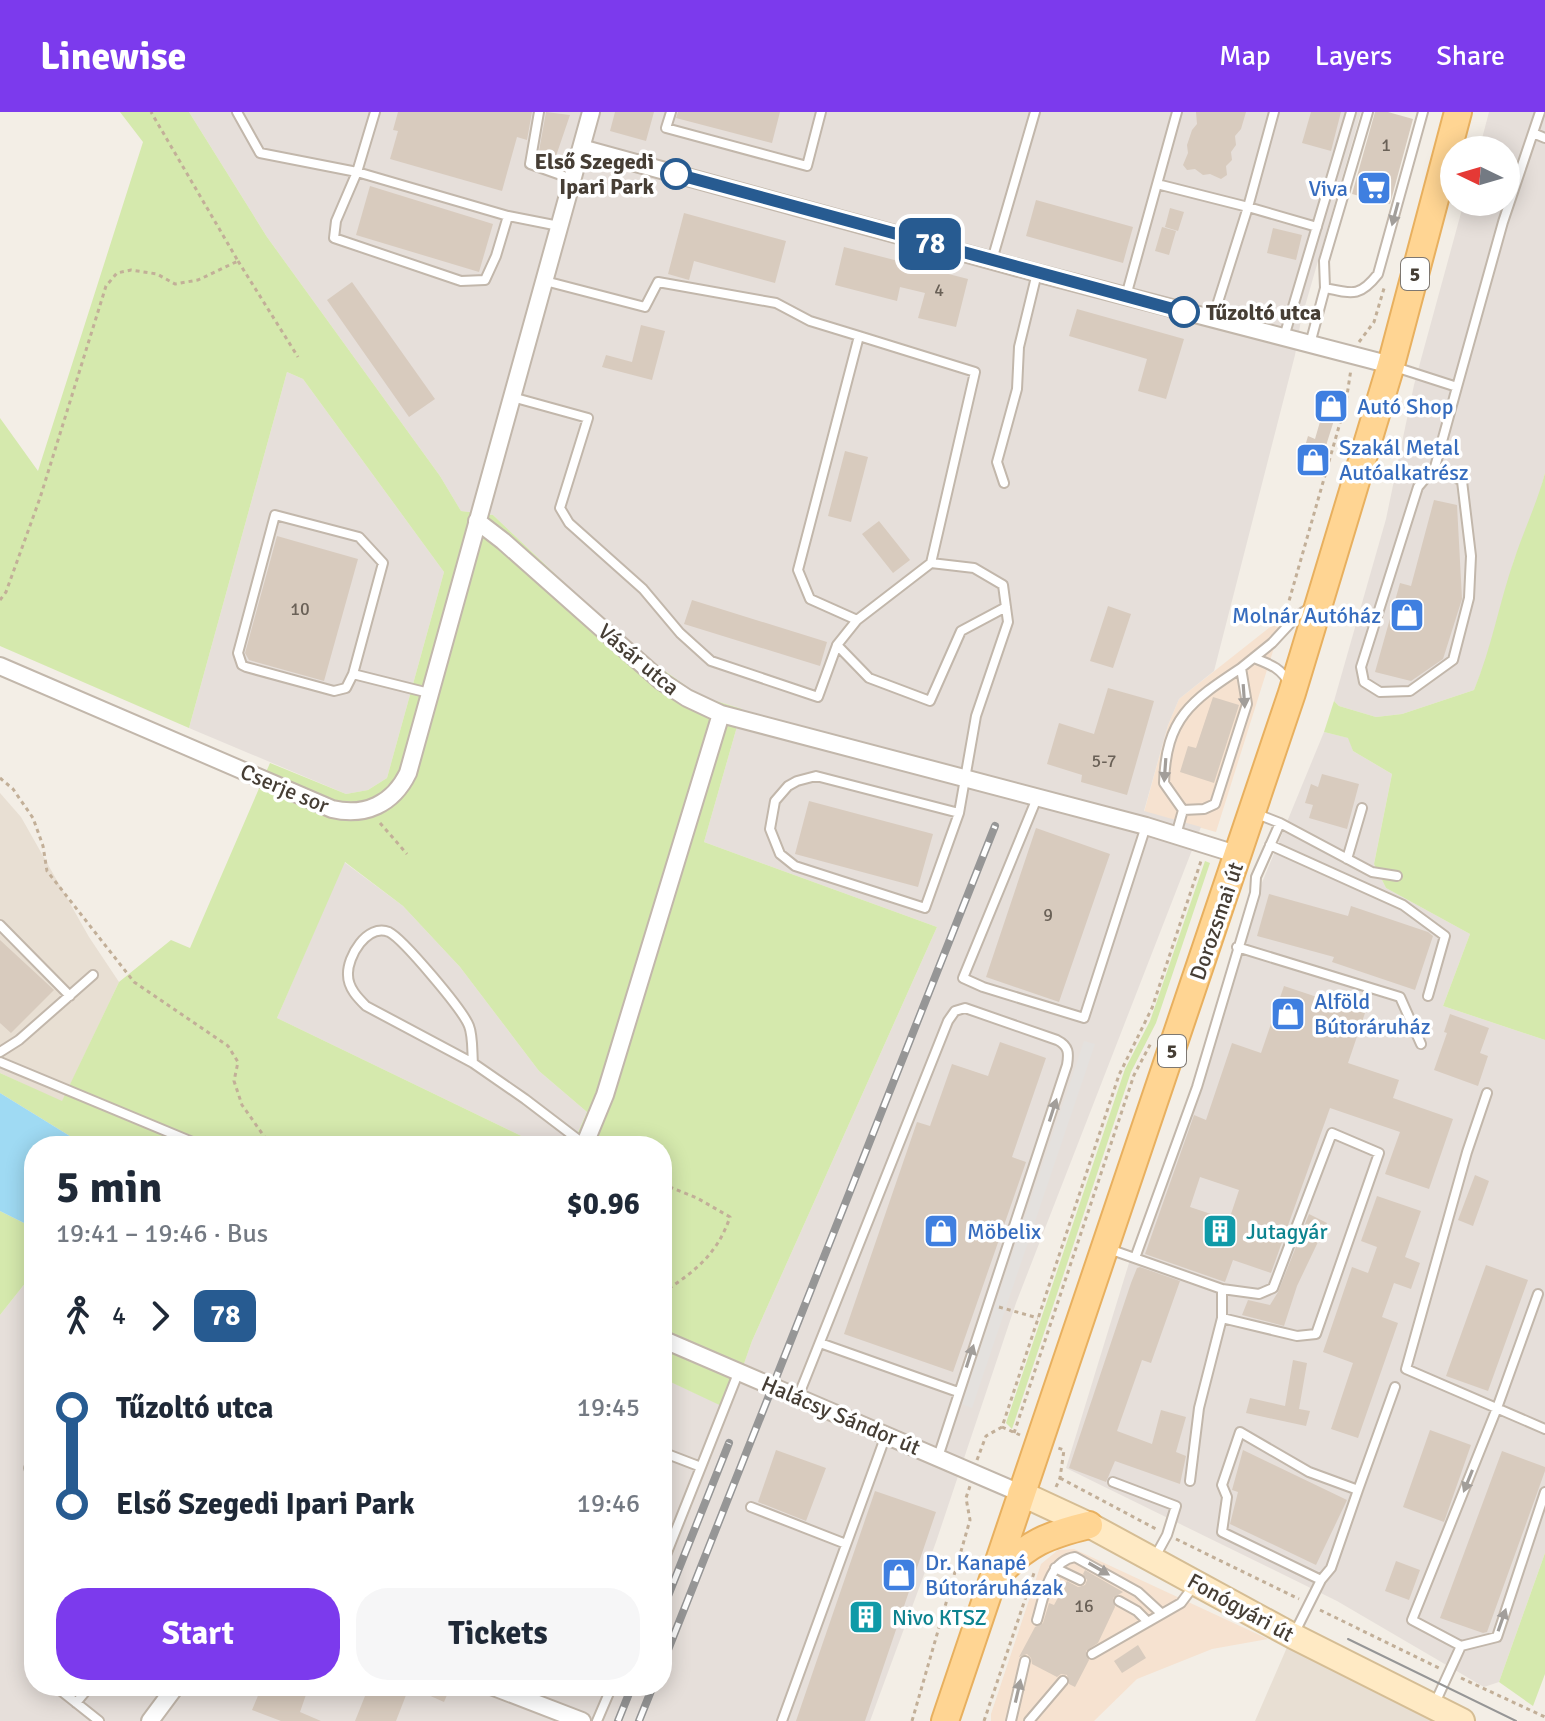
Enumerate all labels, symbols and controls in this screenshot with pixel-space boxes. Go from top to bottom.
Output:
text: Linewise [40,33,187,80]
text: Map [1219,39,1271,73]
text: Layers [1315,39,1392,73]
text: Share [1436,39,1505,73]
house number: 1 [1381,134,1391,156]
north arrow [1440,136,1520,216]
map controls [1440,136,1520,216]
place label: Első Szegedi Ipari Park [534,148,654,200]
marker: Első Szegedi Ipari Park [661,159,691,189]
supermarket icon: Viva [1355,169,1393,207]
place label: Viva [1308,175,1348,202]
one-way arrow [1388,202,1400,227]
line badge: 78 [894,218,966,270]
text: 78 [915,227,945,261]
road number: 5 [1401,258,1429,290]
house number: 4 [934,279,944,301]
marker: Tűzoltó utca [1169,297,1199,327]
place label: Tűzoltó utca [1206,299,1321,326]
shop icon: Autó Shop [1312,387,1350,425]
place label: Autó Shop [1357,393,1453,420]
place label: Szakál Metal Autóalkatrész [1339,434,1469,486]
shop icon: Szakál Metal Autóalkatrész [1294,441,1332,479]
shop icon: Molnár Autóház [1388,596,1426,634]
house number: 10 [290,598,310,620]
place label: Molnár Autóház [1232,602,1381,629]
street label: Vásár utca [593,618,685,701]
one-way arrow [1238,683,1251,708]
house number: 5-7 [1092,750,1116,772]
street label: Cserje sor [236,758,333,819]
one-way arrow [1158,758,1171,783]
street label: Dorozsmai út [1184,858,1249,984]
house number: 9 [1043,904,1053,926]
place label: Alföld Bútoráruház [1314,988,1431,1040]
shop icon: Alföld Bútoráruház [1269,995,1307,1033]
road number: 5 [1158,1035,1186,1067]
one-way arrow [1047,1097,1059,1121]
text: 5 min [56,1161,162,1215]
text: $0.96 [567,1186,640,1223]
shop icon: Möbelix [922,1212,960,1250]
building icon: Jutagyár [1201,1212,1239,1250]
text: 19:41 – 19:46 · Bus [56,1218,268,1250]
place label: Möbelix [967,1218,1041,1245]
place label: Jutagyár [1246,1218,1328,1245]
icon: walk [56,1294,100,1338]
icon: forward [138,1294,182,1338]
text: 78 [210,1299,240,1333]
text: 4 [112,1300,126,1332]
one-way arrow [965,1344,977,1368]
street label: Halácsy Sándor út [757,1370,925,1461]
text: Tűzoltó utca [116,1390,273,1427]
text: 19:45 [577,1392,640,1424]
one-way arrow [1461,1469,1474,1493]
text: Első Szegedi Ipari Park [116,1486,415,1523]
text: 19:46 [577,1488,640,1520]
place label: Dr. Kanapé Bútoráruházak [925,1549,1064,1601]
shop icon: Dr. Kanapé Bútoráruházak [880,1556,918,1594]
one-way arrow [1088,1562,1110,1576]
street label: Fonógyári út [1183,1567,1299,1648]
button: Start [56,1588,340,1680]
button: Tickets [356,1588,640,1680]
house number: 16 [1074,1595,1094,1617]
building icon: Nivo KTSZ [847,1598,885,1636]
place label: Nivo KTSZ [892,1604,987,1631]
one-way arrow [1497,1607,1509,1631]
one-way arrow [1012,1678,1025,1703]

